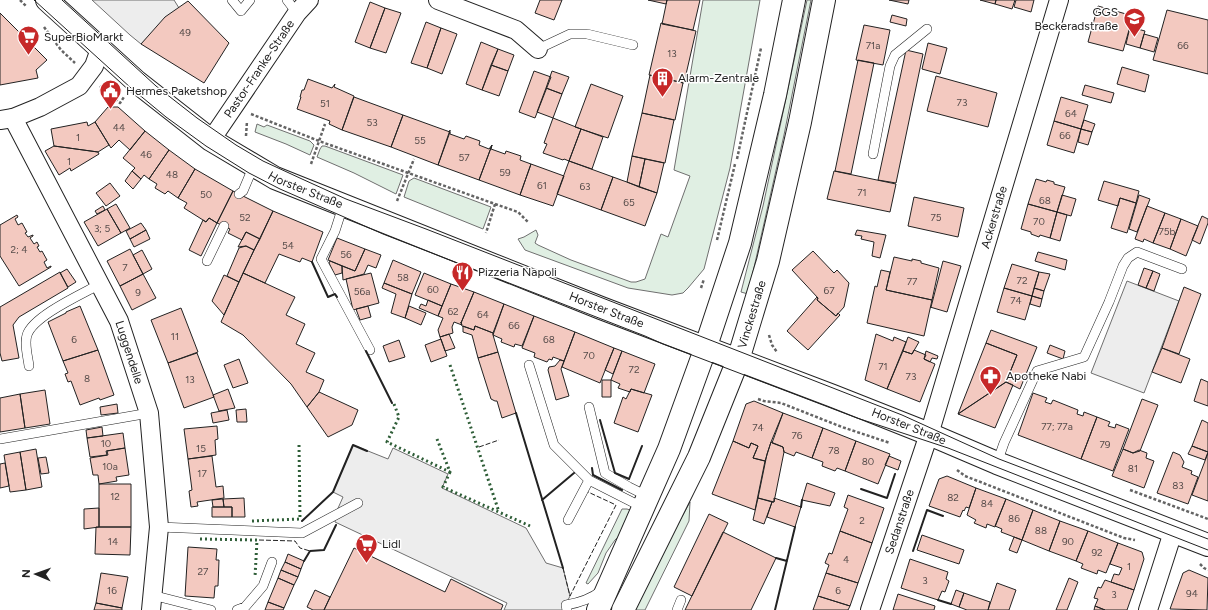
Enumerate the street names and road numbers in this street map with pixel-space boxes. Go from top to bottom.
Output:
street label: Pastor-Franke-Straße [221,17,298,120]
street label: Horster Straße [266,169,345,211]
street label: Ackerstraße [978,184,1010,250]
street label: Vinckestraße [735,278,769,350]
street label: Horster Straße [567,289,646,331]
street label: Luggendelle [112,319,146,386]
street label: Horster Straße [870,405,949,448]
street label: Sedanstraße [882,487,917,556]

